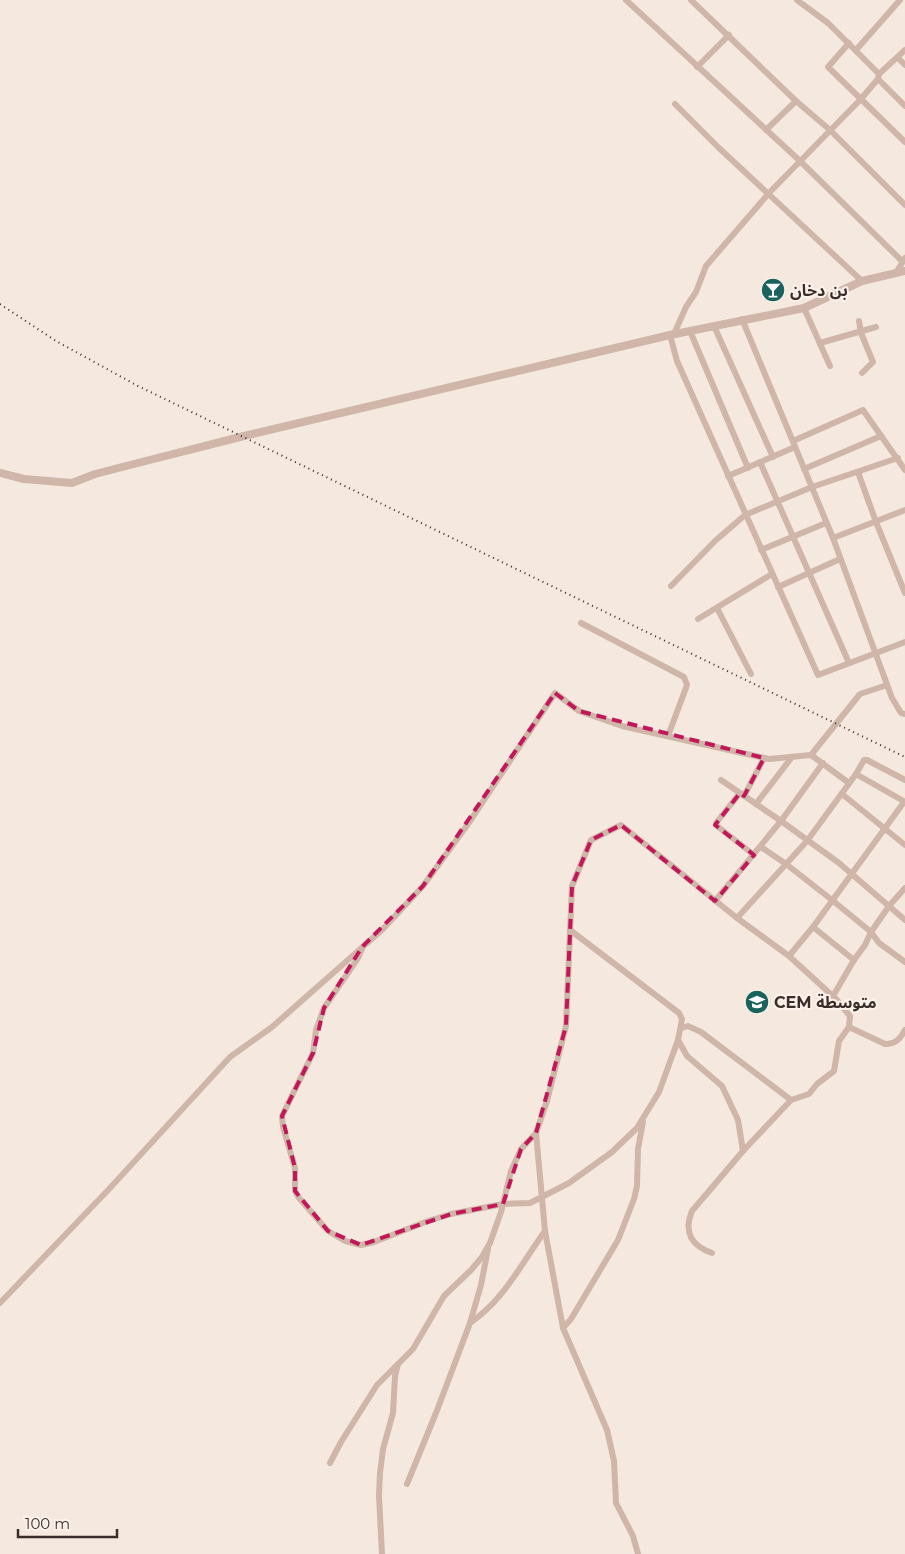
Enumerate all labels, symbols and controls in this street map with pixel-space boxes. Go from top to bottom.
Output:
bar icon: بن دخان [760,277,786,303]
place label: بن دخان [790,281,848,300]
school or university icon: CEM متوسطة [744,989,770,1015]
place label: CEM متوسطة [774,993,877,1012]
scale bar [18,1506,116,1538]
text: 100 m [25,1514,70,1533]

